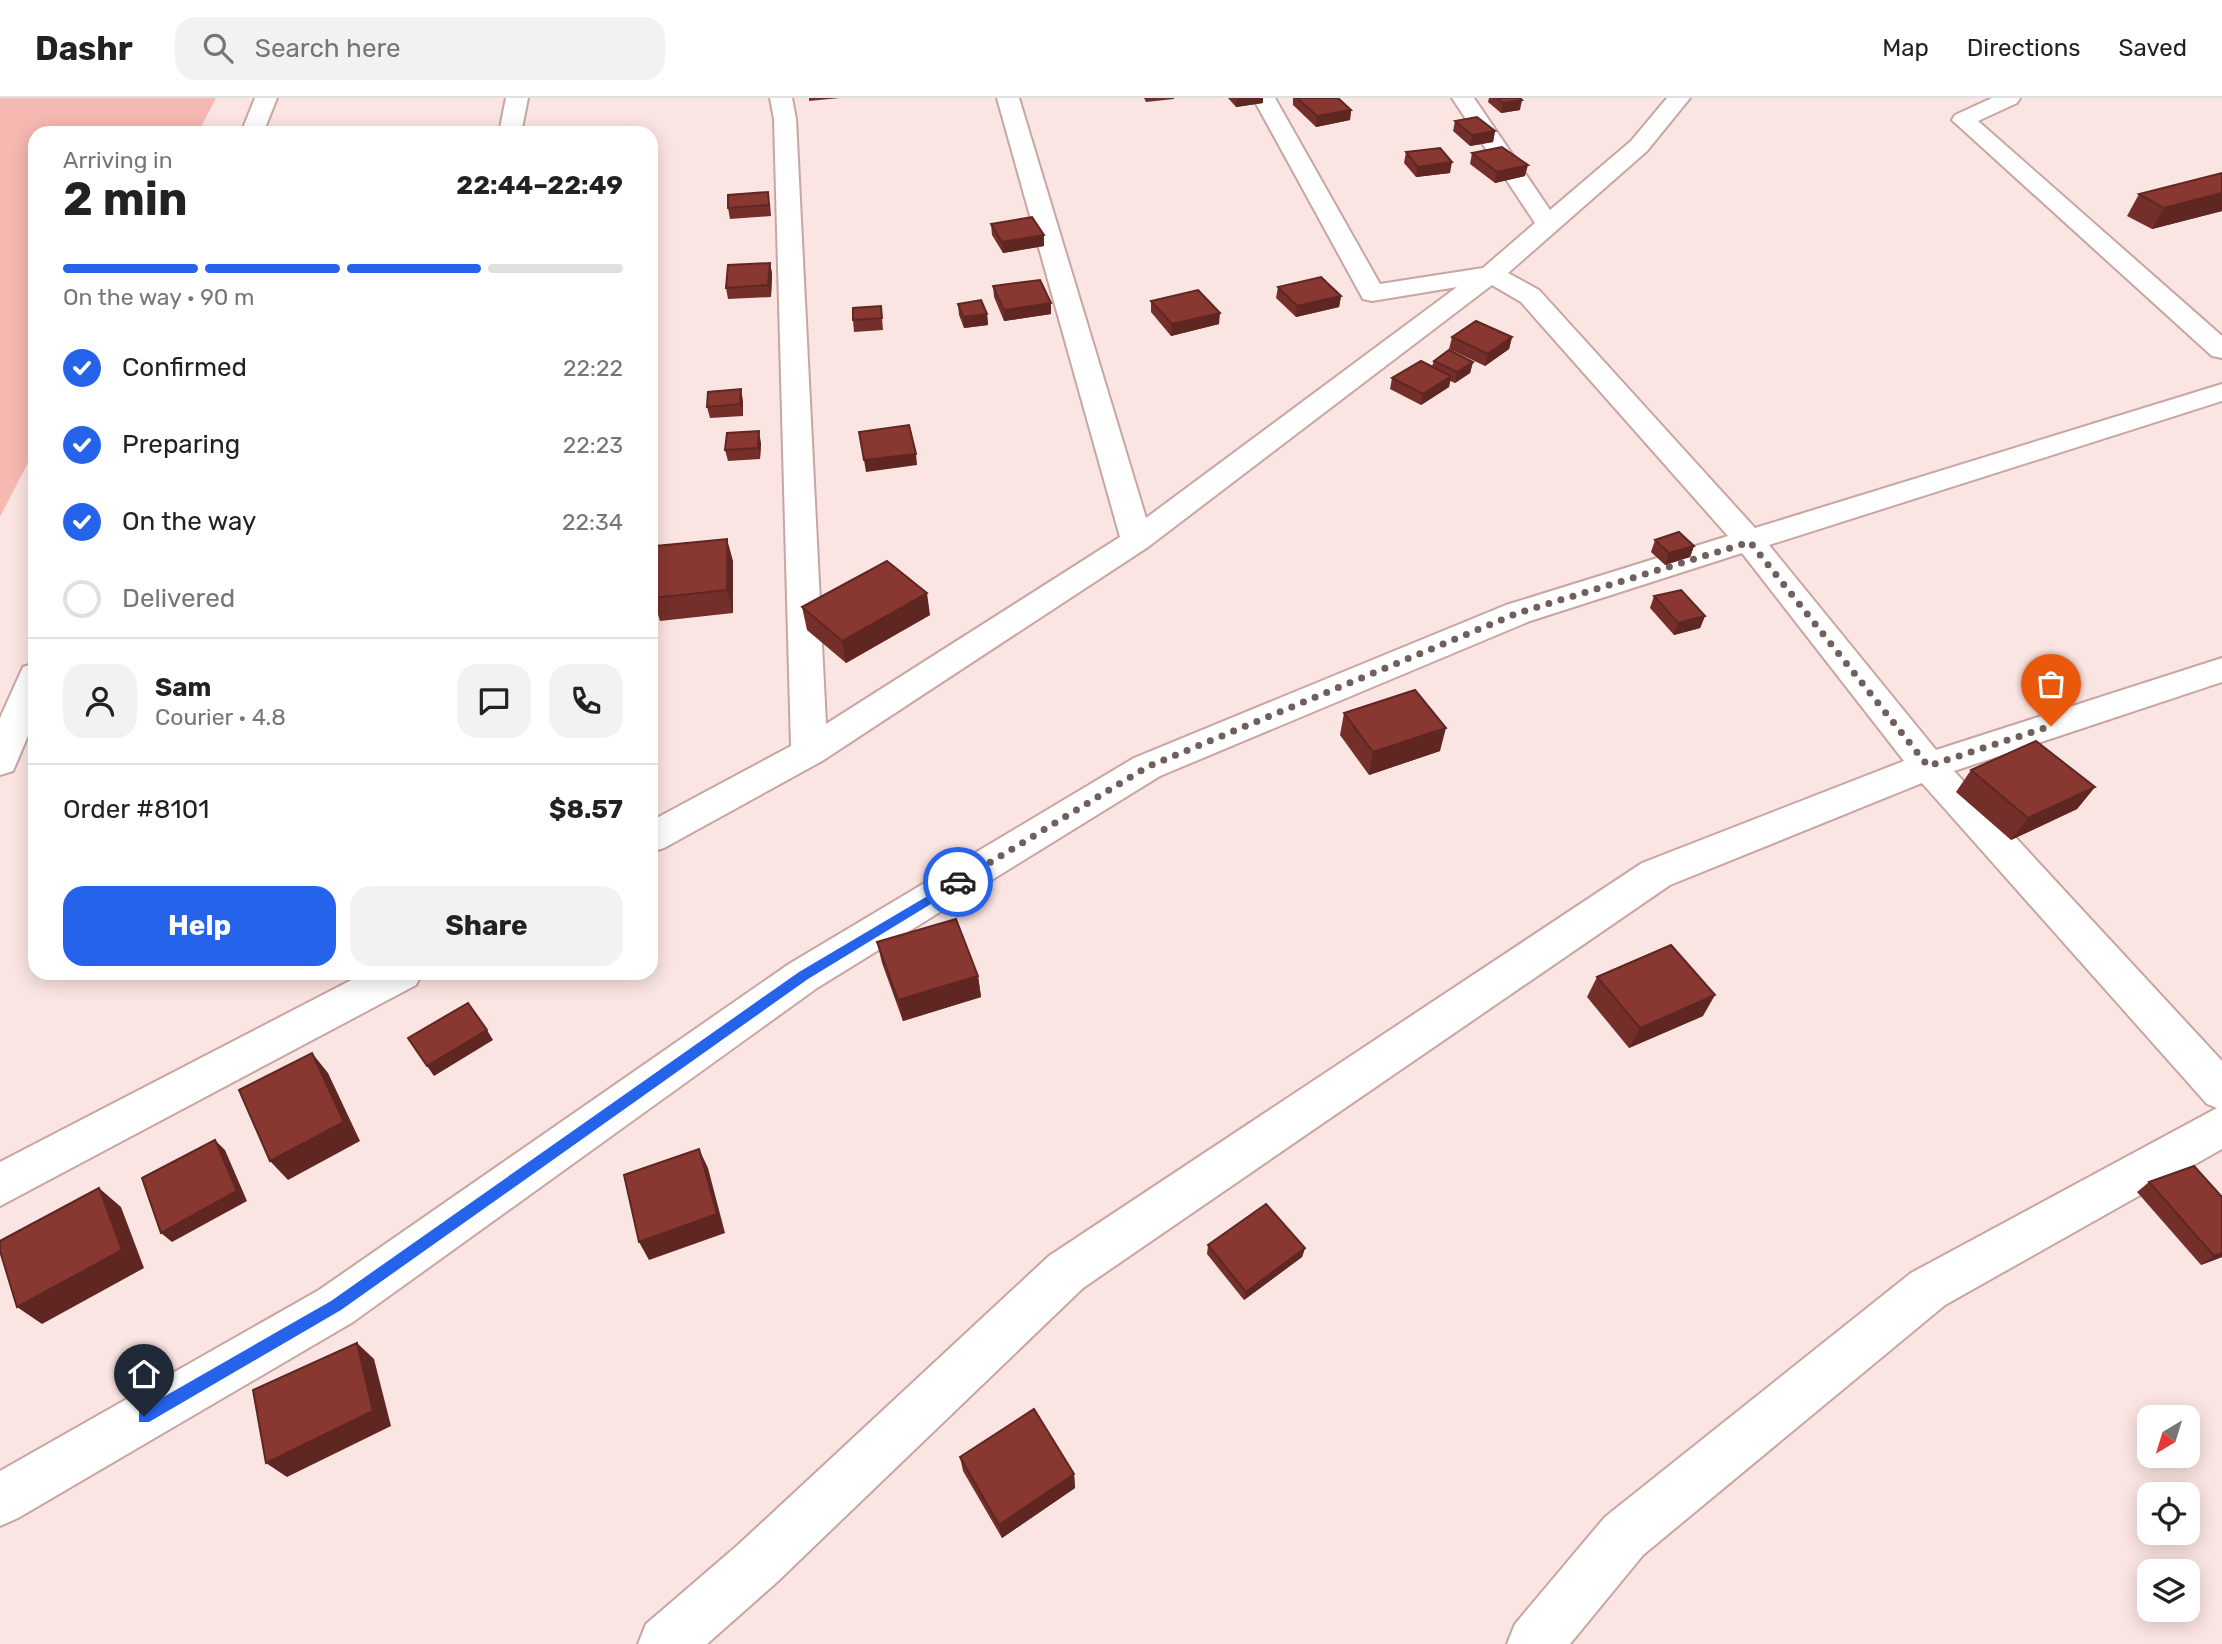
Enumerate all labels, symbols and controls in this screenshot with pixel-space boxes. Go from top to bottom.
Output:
search box [175,17,665,80]
text: Dashr [35,29,133,68]
icon: search [199,29,237,67]
text: Search here [255,33,401,64]
text: Map [1882,34,1929,62]
text: Directions [1967,34,2080,62]
text: Saved [2118,34,2187,62]
text: Arriving in [63,146,173,174]
text: 22:44–22:49 [456,170,623,201]
text: 2 min [63,172,188,227]
text: On the way · 90 m [63,283,254,311]
icon: check [63,349,101,387]
text: Confirmed [122,352,247,383]
text: 22:22 [563,354,623,382]
icon: check [63,426,101,464]
text: Preparing [122,429,240,460]
text: 22:23 [563,431,623,459]
icon: check [63,503,101,541]
text: On the way [122,506,256,537]
text: 22:34 [562,508,623,536]
text: Delivered [122,583,235,614]
pin [2021,654,2081,726]
button: person [63,664,137,738]
button: chat [457,664,531,738]
button: phone [549,664,623,738]
icon: bag [2032,665,2070,703]
text: Sam [155,672,211,703]
text: Courier · 4.8 [155,703,286,731]
text: Order #8101 [63,794,209,825]
text: $8.57 [549,794,623,825]
courier [923,847,993,917]
icon: car [939,863,977,901]
button: Help [63,886,336,966]
button: Share [350,886,623,966]
pin [114,1344,174,1416]
icon: home [125,1355,163,1393]
north arrow [2137,1405,2200,1468]
map controls [2137,1405,2200,1622]
button: locate [2137,1482,2200,1545]
button: layers [2137,1559,2200,1622]

